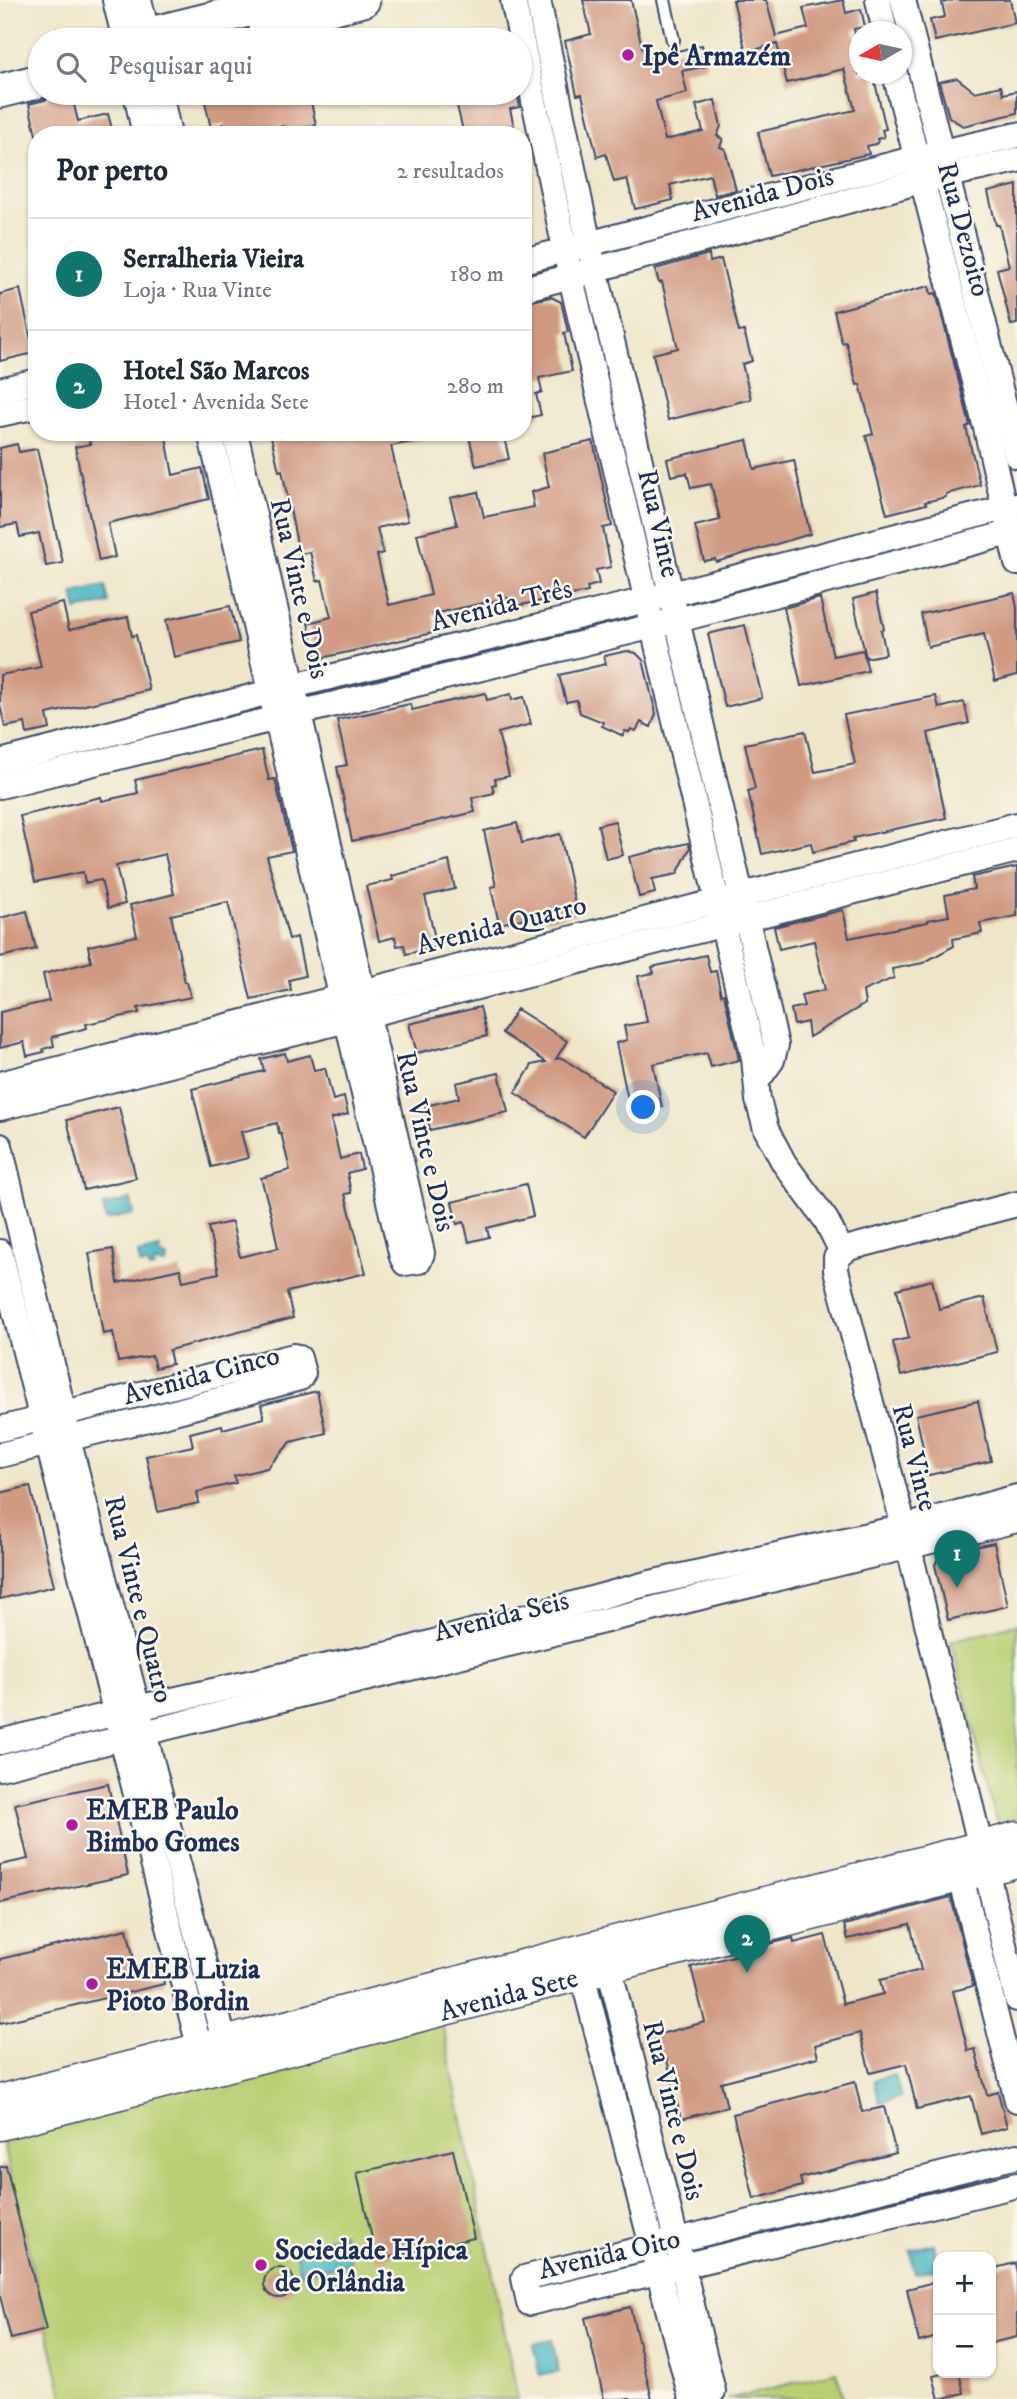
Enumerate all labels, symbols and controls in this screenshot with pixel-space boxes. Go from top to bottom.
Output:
north arrow [849,21,912,84]
search box [28,28,532,105]
place label: Ipê Armazém [642,39,791,74]
marker: Ipê Armazém [620,47,636,63]
icon: search [52,48,90,86]
text: Pesquisar aqui [108,50,252,83]
text: Por perto [56,153,168,190]
text: 2 resultados [397,157,504,186]
street label: Rua Dezoito [929,158,998,301]
street label: Avenida Dois [687,159,837,230]
text: Serralheria Vieira [123,243,304,276]
text: 1 [75,260,83,289]
text: 180 m [449,260,504,289]
text: Loja · Rua Vinte [123,276,272,305]
text: Hotel São Marcos [123,355,309,388]
text: 2 [73,372,85,401]
text: 280 m [447,372,504,401]
text: Hotel · Avenida Sete [123,388,309,417]
street label: Rua Vinte [629,466,688,581]
street label: Rua Vinte e Dois [262,495,337,682]
street label: Avenida Três [427,571,576,640]
street label: Avenida Quatro [413,887,590,963]
street label: Rua Vinte e Dois [388,1048,463,1235]
your location [626,1090,660,1124]
street label: Avenida Cinco [119,1338,284,1413]
street label: Rua Vinte [883,1400,946,1515]
street label: Rua Vinte e Quatro [96,1492,181,1707]
pin: 1 [934,1530,980,1588]
street label: Avenida Seis [430,1583,572,1650]
place label: EMEB Paulo Bimbo Gomes [86,1793,240,1860]
marker: EMEB Paulo Bimbo Gomes [64,1817,80,1833]
pin: 2 [724,1915,770,1973]
place label: EMEB Luzia Pioto Bordin [106,1952,261,2019]
street label: Avenida Sete [436,1960,582,2030]
marker: EMEB Luzia Pioto Bordin [84,1976,100,1992]
street label: Rua Vinte e Dois [634,2017,713,2204]
street label: Avenida Oito [535,2221,684,2288]
place label: Sociedade Hípica de Orlândia [275,2233,469,2300]
map controls [933,2252,996,2378]
button: + [933,2252,996,2315]
marker: Sociedade Hípica de Orlândia [253,2257,269,2273]
button: − [933,2315,996,2378]

